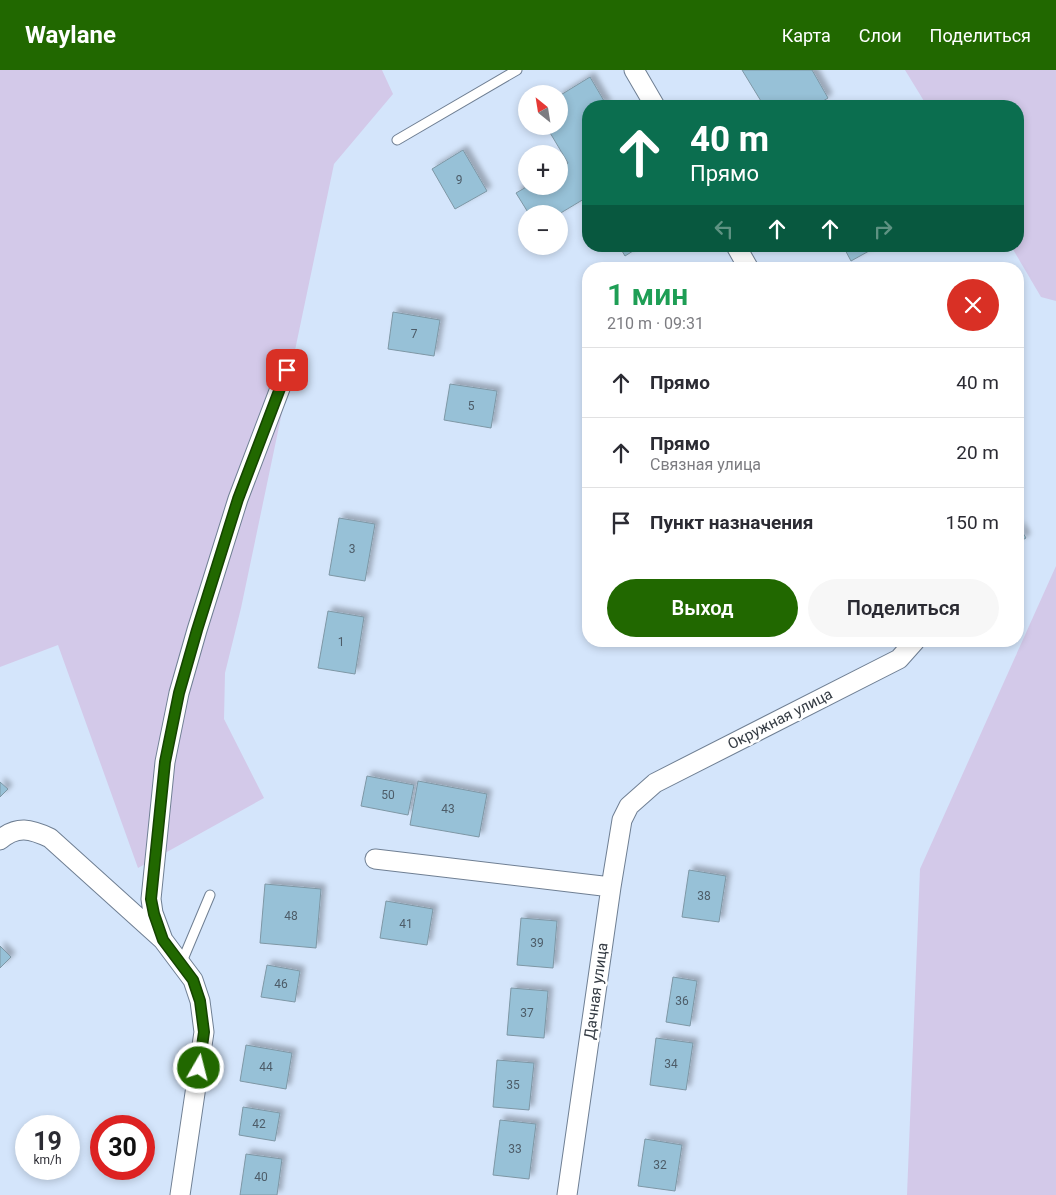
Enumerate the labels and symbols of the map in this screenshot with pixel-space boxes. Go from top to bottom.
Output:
north arrow [518,85,568,135]
house number: 9 [456,173,462,187]
house number: 7 [411,327,418,341]
pin [266,349,308,391]
house number: 5 [468,399,475,413]
house number: 3 [349,542,355,556]
house number: 1 [338,635,344,649]
street label: Окружная улица [725,685,835,753]
house number: 50 [381,788,395,802]
house number: 43 [441,802,455,816]
house number: 38 [697,889,711,903]
house number: 48 [284,909,298,923]
house number: 41 [399,917,413,931]
house number: 39 [530,936,544,950]
street label: Дачная улица [580,941,612,1041]
house number: 46 [274,977,288,991]
house number: 36 [675,994,689,1008]
house number: 37 [520,1006,534,1020]
position arrow [172,1041,224,1093]
house number: 34 [664,1057,678,1071]
house number: 44 [259,1060,273,1074]
house number: 35 [506,1078,520,1092]
speed limit sign: 30 [90,1115,155,1180]
house number: 42 [252,1117,266,1131]
house number: 33 [508,1142,522,1156]
house number: 32 [653,1158,667,1172]
house number: 40 [254,1170,268,1184]

